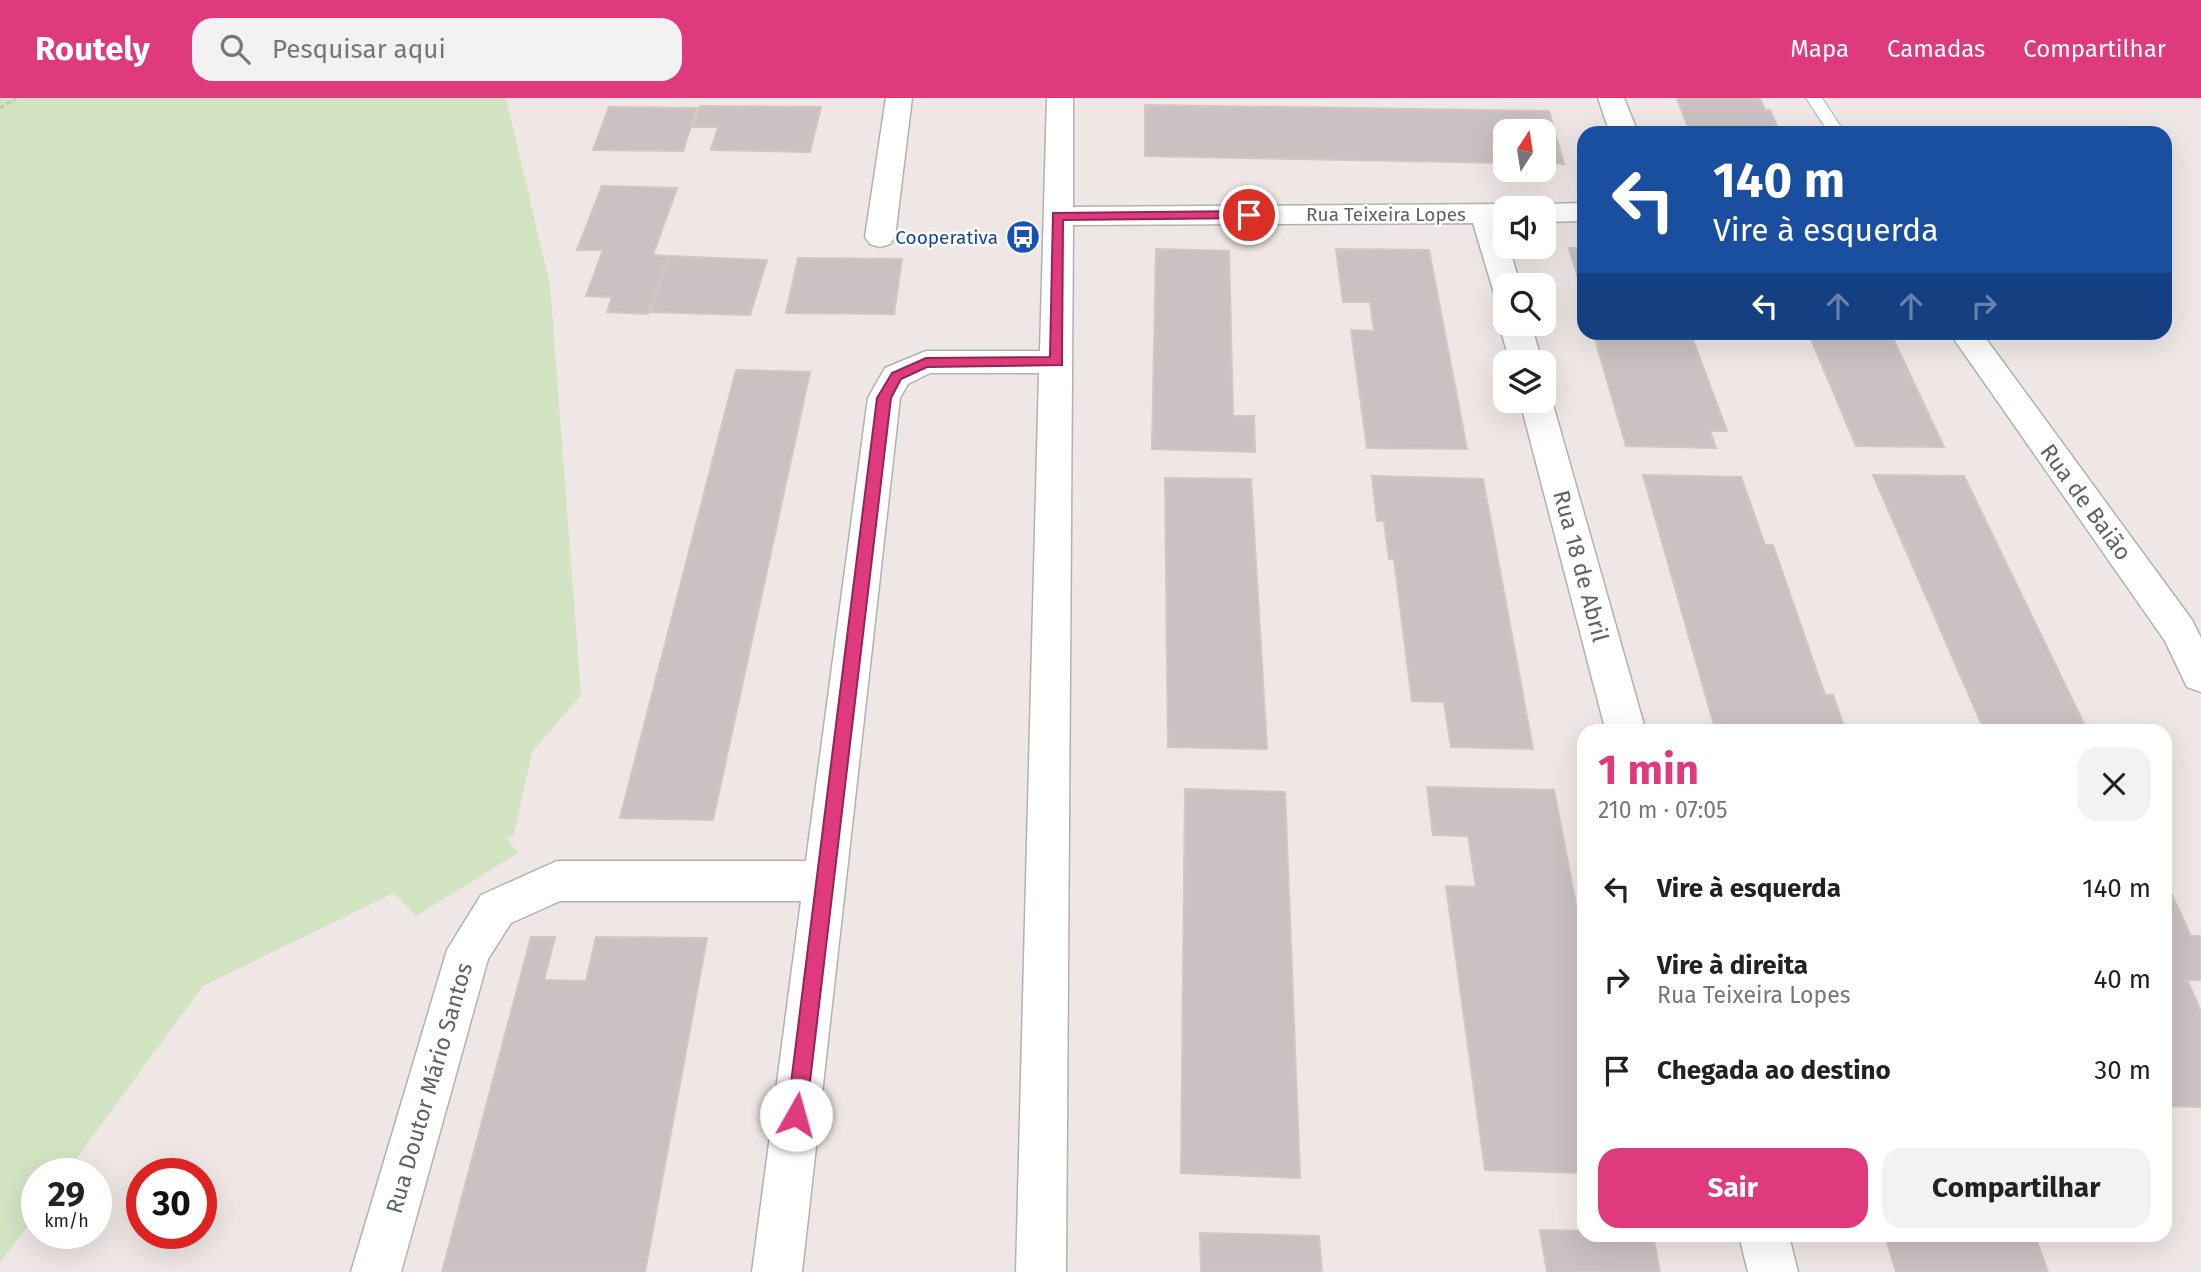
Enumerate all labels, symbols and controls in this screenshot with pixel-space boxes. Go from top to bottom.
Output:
search box [192,18,682,81]
text: Routely [35,29,150,69]
icon: search [216,30,254,68]
text: Pesquisar aqui [272,34,446,65]
text: Mapa [1790,35,1849,63]
text: Camadas [1887,35,1985,63]
text: Compartilhar [2023,35,2166,63]
north arrow [1493,119,1556,182]
map controls [1493,119,1556,413]
text: 140 m [1713,151,1845,210]
icon: left [1598,154,1689,245]
pin [1219,185,1279,245]
icon: arrive [1230,196,1268,234]
button: sound [1493,196,1556,259]
street label: Rua Teixeira Lopes [1306,203,1466,226]
text: Vire à esquerda [1713,211,1939,249]
bus stop icon: Cooperativa [1004,218,1042,256]
place label: Cooperativa [895,226,998,249]
button: search [1493,273,1556,336]
icon: left [1746,287,1784,325]
icon: ahead [1819,287,1857,325]
icon: ahead [1892,287,1930,325]
icon: right [1965,287,2003,325]
button: layers [1493,350,1556,413]
street label: Rua de Baião [2034,438,2138,566]
street label: Rua 18 de Abril [1547,487,1615,645]
text: 1 min [1598,745,1699,795]
button: close [2077,747,2151,821]
text: 210 m · 07:05 [1598,796,1728,824]
icon: left [1598,870,1636,908]
text: Vire à esquerda [1657,873,1841,904]
text: 140 m [2082,873,2151,904]
text: Vire à direita [1657,950,1808,981]
street label: Rua Doutor Mário Santos [380,959,478,1217]
icon: right [1598,961,1636,999]
text: 40 m [2093,964,2151,995]
text: Rua Teixeira Lopes [1657,981,1850,1009]
icon: arrive [1598,1052,1636,1090]
text: Chegada ao destino [1657,1055,1891,1086]
text: 30 m [2094,1055,2151,1086]
position arrow [759,1078,833,1152]
button: Sair [1598,1148,1868,1228]
button: Compartilhar [1882,1148,2151,1228]
speed limit sign: 30 [126,1158,217,1249]
text: 29 [48,1173,85,1215]
text: km/h [44,1210,89,1232]

